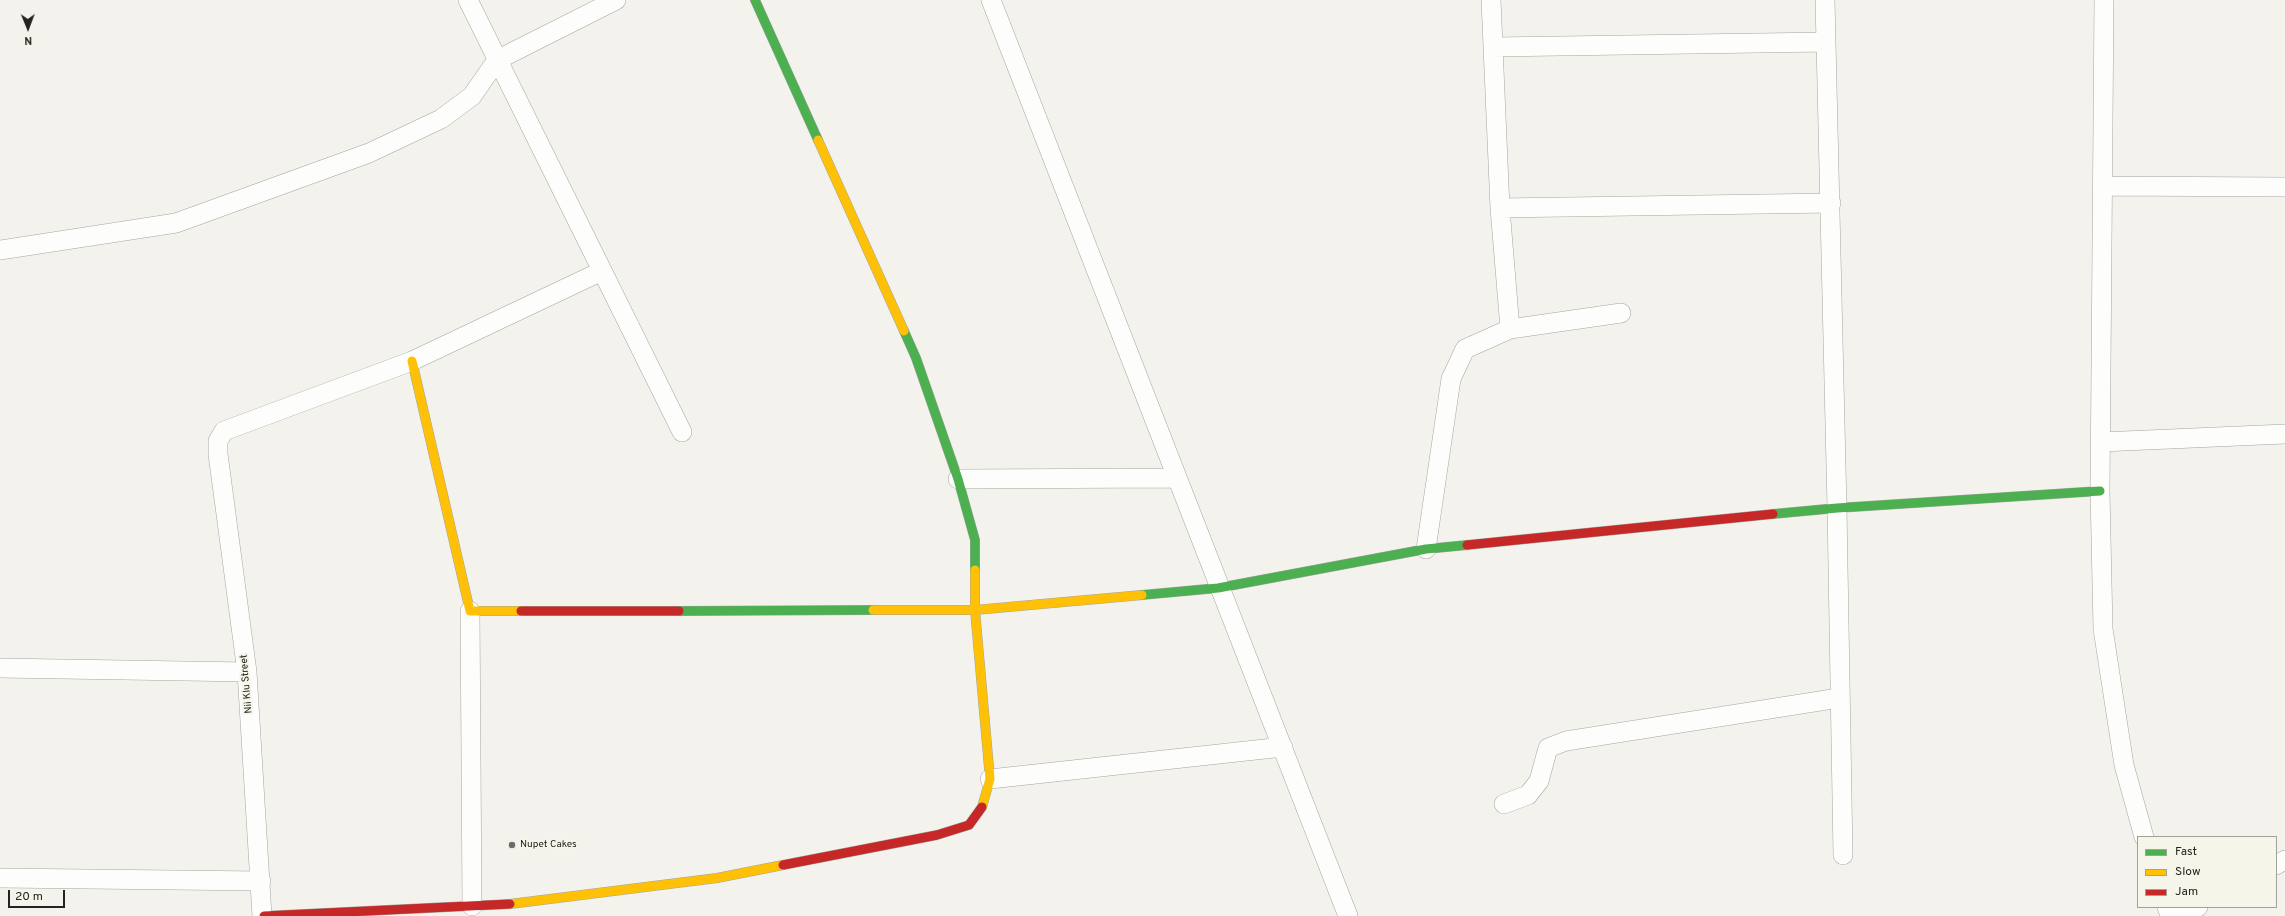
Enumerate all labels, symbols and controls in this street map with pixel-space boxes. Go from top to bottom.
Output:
north arrow [8,8,48,48]
text: N [24,33,32,47]
street label: Nii Klu Street [238,654,256,714]
legend [2137,836,2277,908]
place label: Nupet Cakes [520,839,577,851]
marker: Nupet Cakes [507,840,517,850]
text: Fast [2175,844,2197,860]
text: Slow [2175,864,2201,880]
scale bar [10,882,67,908]
text: Jam [2175,884,2198,900]
text: 20 m [15,889,43,905]

